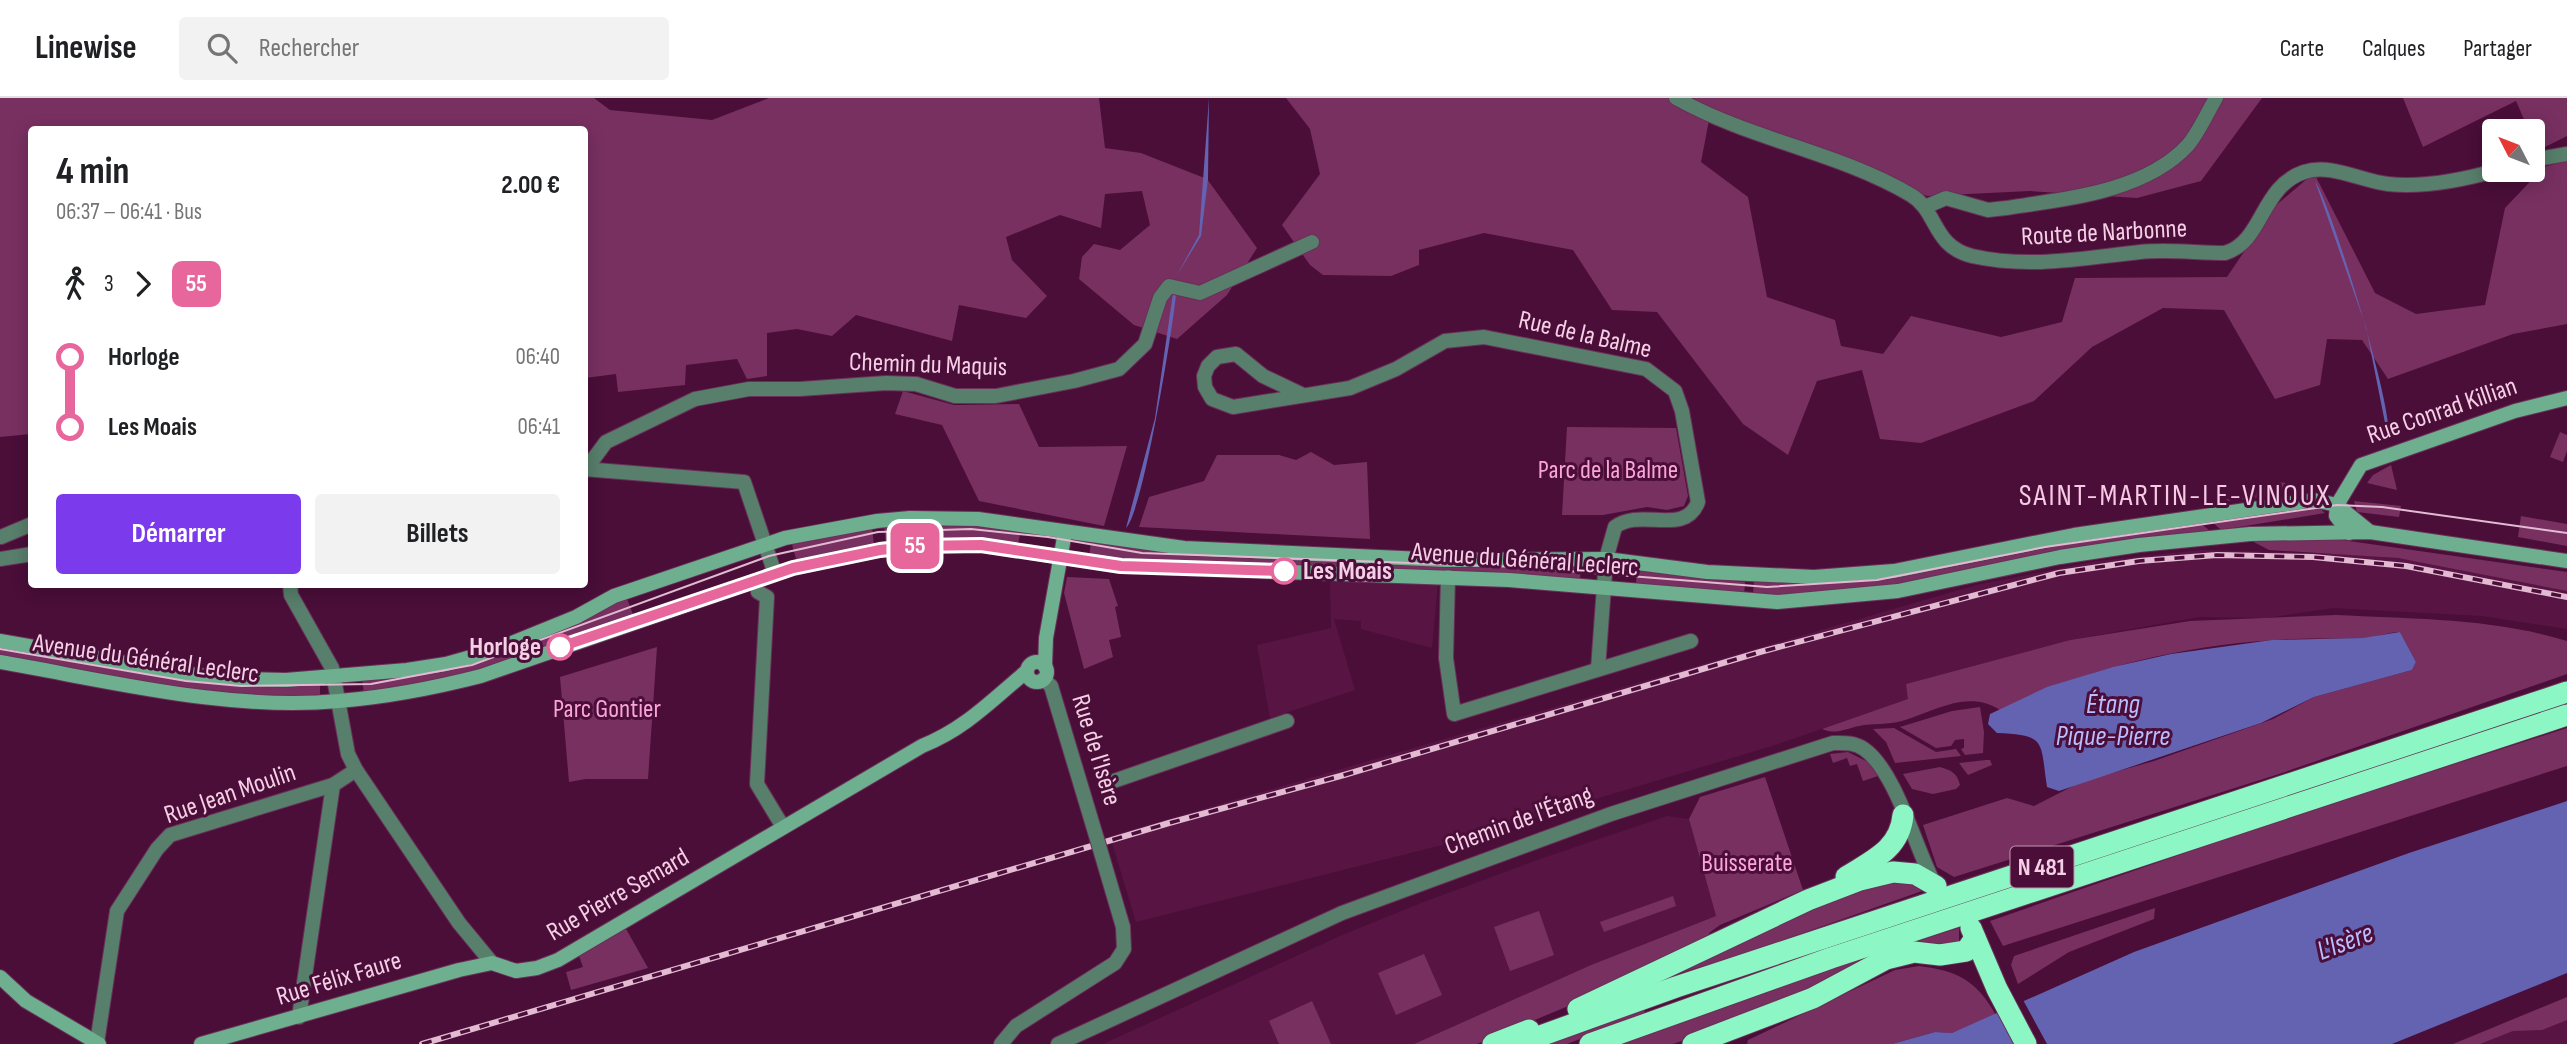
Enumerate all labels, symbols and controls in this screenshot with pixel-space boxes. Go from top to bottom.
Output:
search box [179,17,669,80]
text: Linewise [35,28,137,68]
icon: search [203,29,241,67]
text: Rechercher [259,33,359,64]
text: Carte [2280,34,2324,63]
text: Calques [2362,34,2425,63]
text: Partager [2463,34,2532,63]
north arrow [2482,119,2544,182]
map controls [2482,119,2545,182]
text: 4 min [56,149,129,194]
text: 2.00 € [501,170,560,201]
text: 06:37 – 06:41 · Bus [56,198,202,226]
street label: Route de Narbonne [2020,213,2188,253]
icon: walk [56,265,94,303]
icon: forward [124,265,162,303]
text: 55 [186,269,207,298]
text: 3 [104,270,114,298]
street label: Rue de la Balme [1515,305,1655,365]
text: Horloge [108,342,180,373]
text: 06:40 [515,343,560,371]
street label: Chemin du Maquis [848,347,1008,383]
street label: Rue Conrad Killian [2363,371,2521,451]
text: Les Moais [108,412,197,443]
text: 06:41 [518,413,560,441]
park label: Parc de la Balme [1538,455,1678,486]
district label: SAINT-MARTIN-LE-VINOUX [2019,478,2331,514]
button: Démarrer [56,494,301,574]
button: Billets [315,494,560,574]
line badge: 55 [884,523,946,569]
text: 55 [904,531,926,560]
street label: Avenue du Général Leclerc [1409,537,1640,583]
place label: Les Moais [1303,556,1392,587]
marker: Les Moais [1271,558,1297,584]
street label: Avenue du Général Leclerc [30,628,261,690]
place label: Horloge [469,632,541,663]
marker: Horloge [547,634,573,660]
water label: Étang Pique-Pierre [2056,688,2170,753]
street label: Rue de l'Isère [1064,691,1128,809]
park label: Parc Gontier [553,694,662,725]
street label: Rue Jean Moulin [160,757,300,831]
street label: Chemin de l'Étang [1441,780,1597,862]
street label: Rue Pierre Semard [541,842,695,948]
road number: N 481 [2010,846,2074,888]
park label: Buisserate [1701,848,1793,879]
water label: L'Isère [2312,916,2378,968]
street label: Rue Félix Faure [273,945,405,1013]

